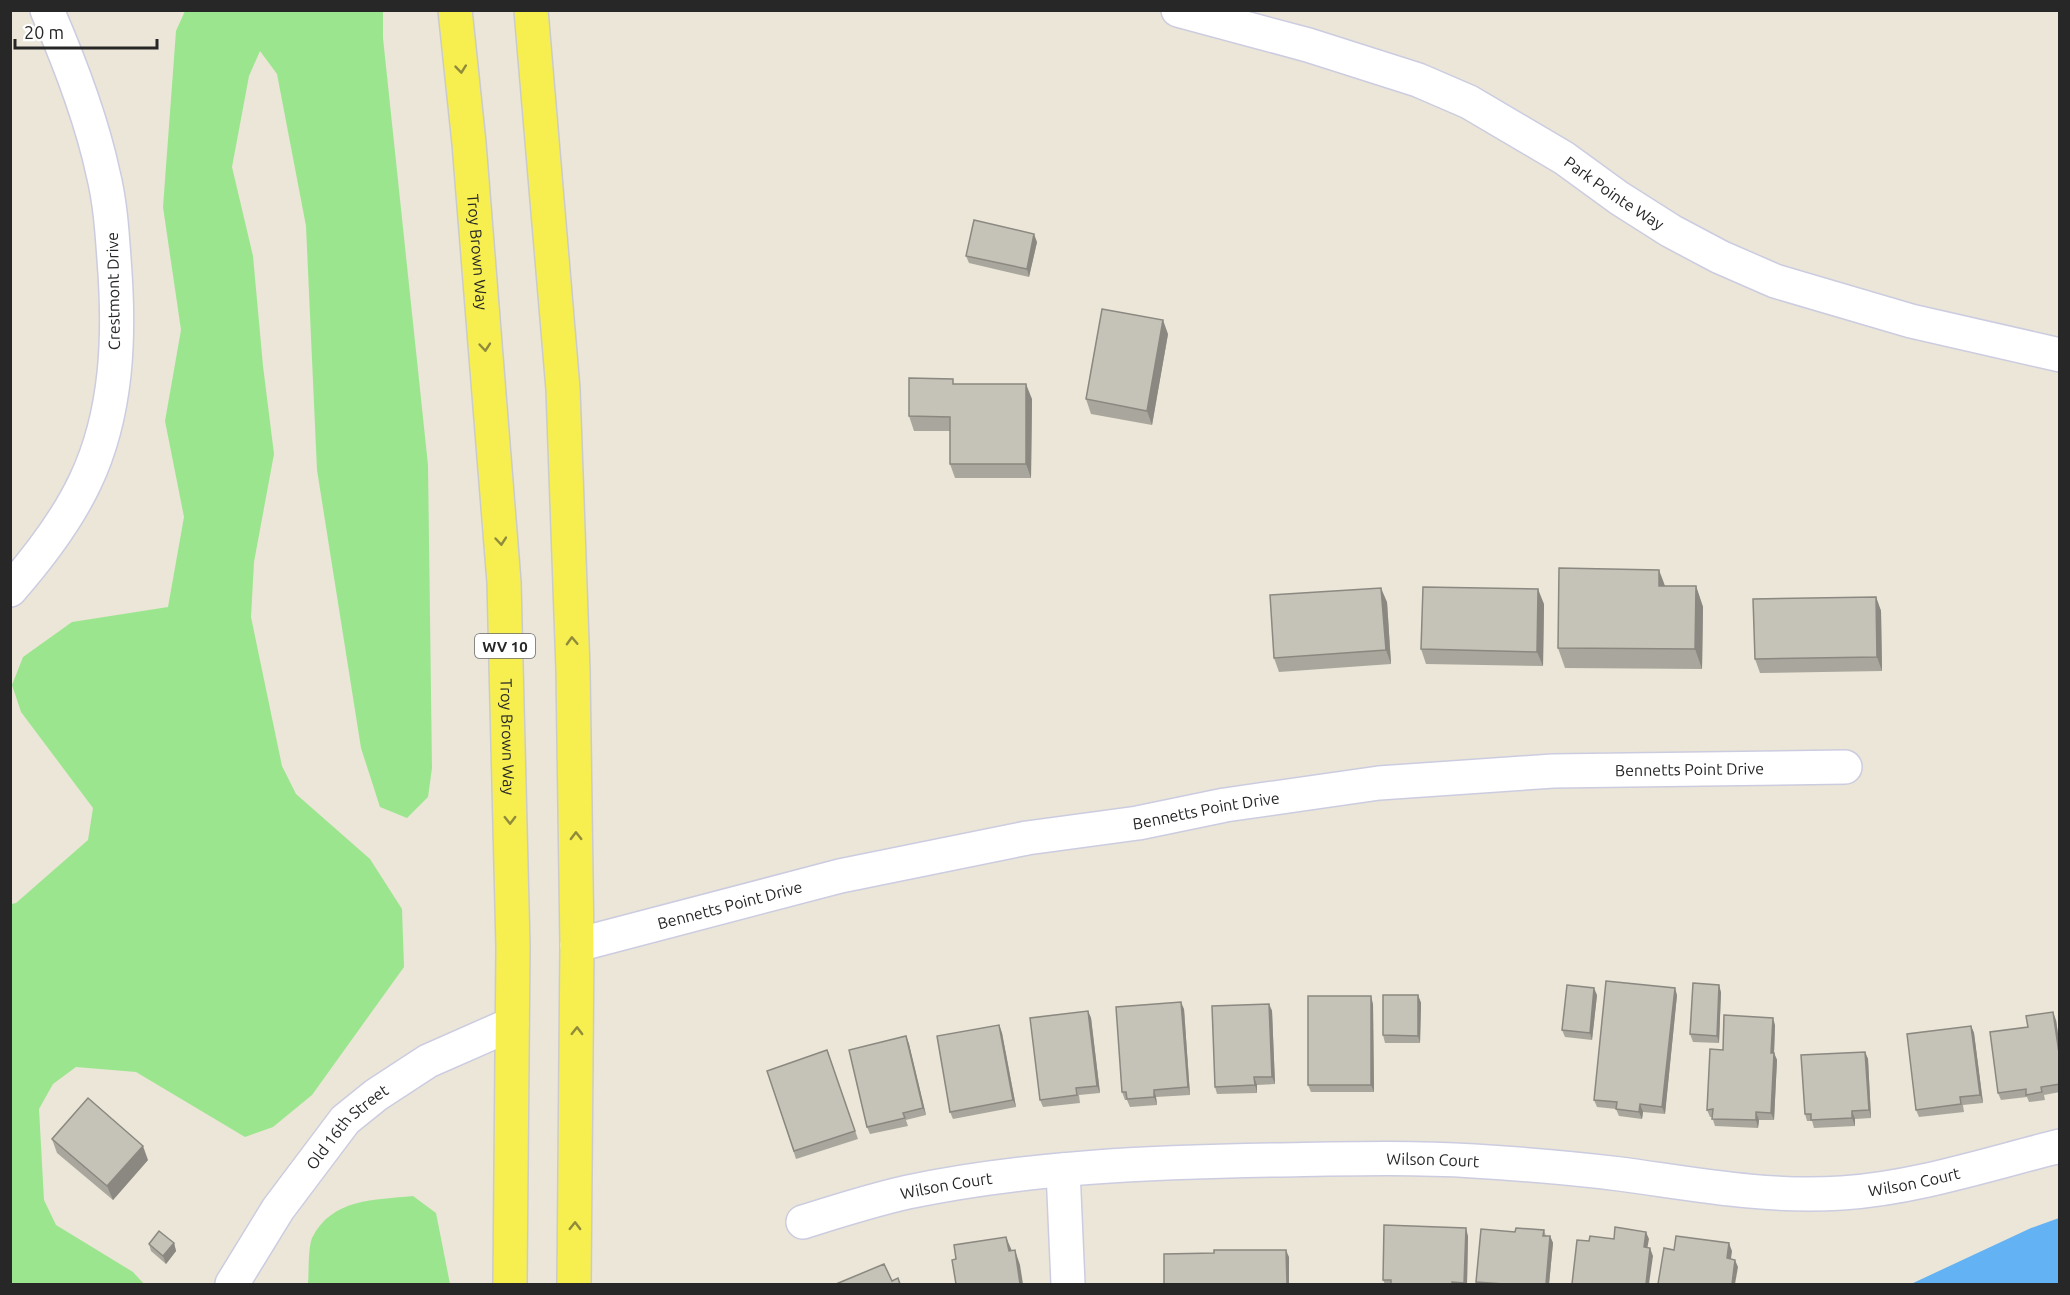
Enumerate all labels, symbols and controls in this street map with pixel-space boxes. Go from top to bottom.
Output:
scale bar [15,12,158,50]
text: 20 m [24,22,64,42]
one-way arrow [454,64,467,73]
street label: Park Pointe Way [1561,152,1667,233]
street label: Troy Brown Way [464,193,491,311]
street label: Crestmont Drive [103,232,123,350]
one-way arrow [478,342,491,351]
one-way arrow [494,537,507,546]
road number: WV 10 [475,634,535,658]
one-way arrow [566,637,579,646]
street label: Troy Brown Way [497,678,518,796]
street label: Bennetts Point Drive [1615,759,1764,779]
street label: Bennetts Point Drive [1132,788,1281,833]
one-way arrow [504,815,516,824]
one-way arrow [570,832,582,841]
street label: Bennetts Point Drive [655,877,804,933]
one-way arrow [570,1027,583,1036]
street label: Old 16th Street [302,1080,392,1173]
street label: Wilson Court [1386,1150,1481,1170]
street label: Wilson Court [1867,1164,1962,1199]
street label: Wilson Court [898,1169,994,1202]
one-way arrow [569,1222,581,1231]

